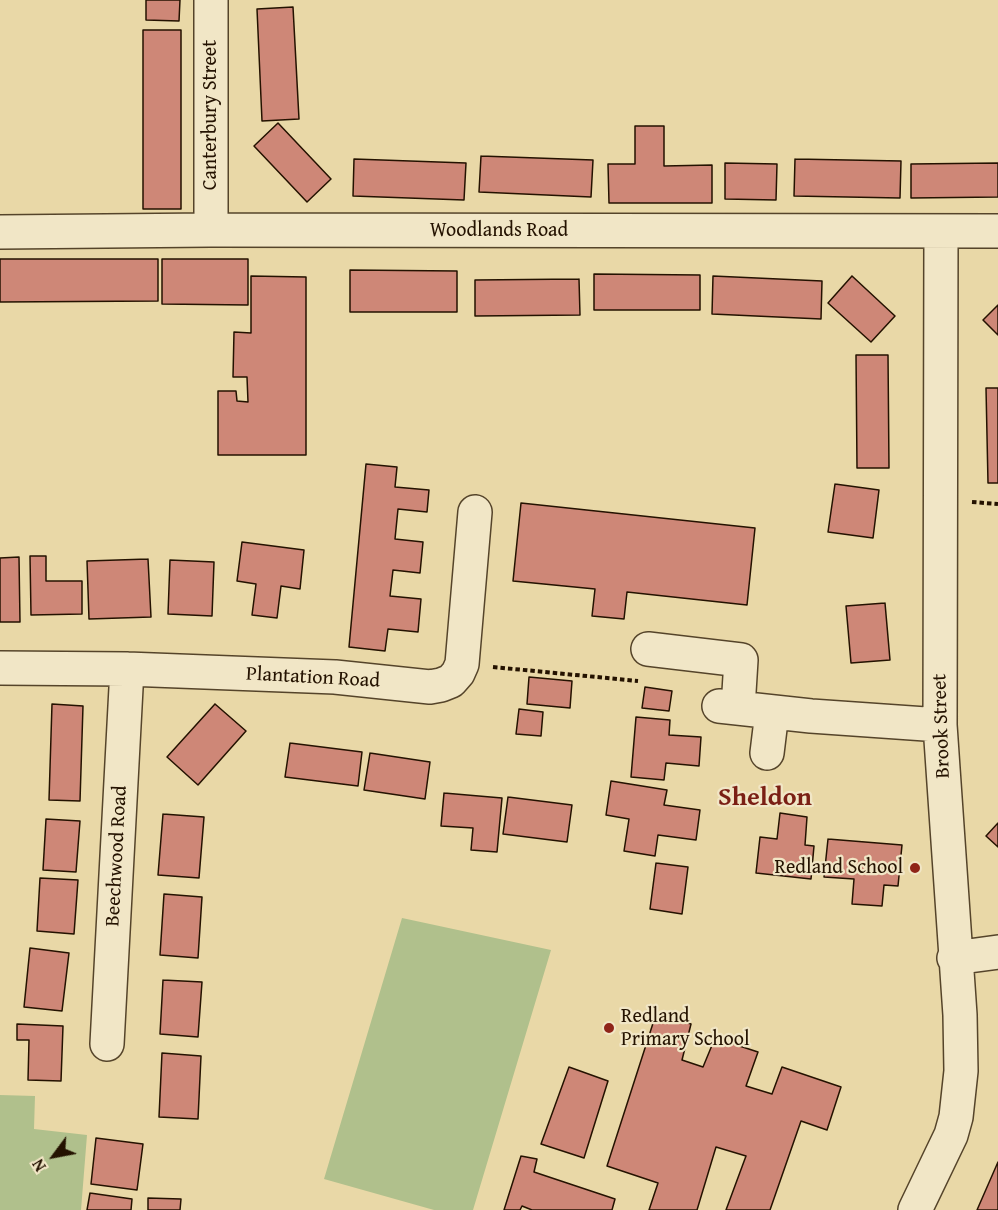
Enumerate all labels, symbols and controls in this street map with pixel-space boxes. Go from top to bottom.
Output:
street label: Canterbury Street [199,40,223,190]
street label: Woodlands Road [430,219,568,243]
street label: Plantation Road [246,663,380,693]
street label: Brook Street [928,673,956,779]
district label: Sheldon [718,782,812,814]
street label: Beechwood Road [101,785,133,927]
place label: Redland School [774,856,903,880]
marker: Redland School [908,861,922,875]
place label: Redland Primary School [621,1005,750,1052]
marker: Redland Primary School [602,1021,616,1035]
north arrow [24,1126,84,1186]
text: N [26,1155,52,1176]

